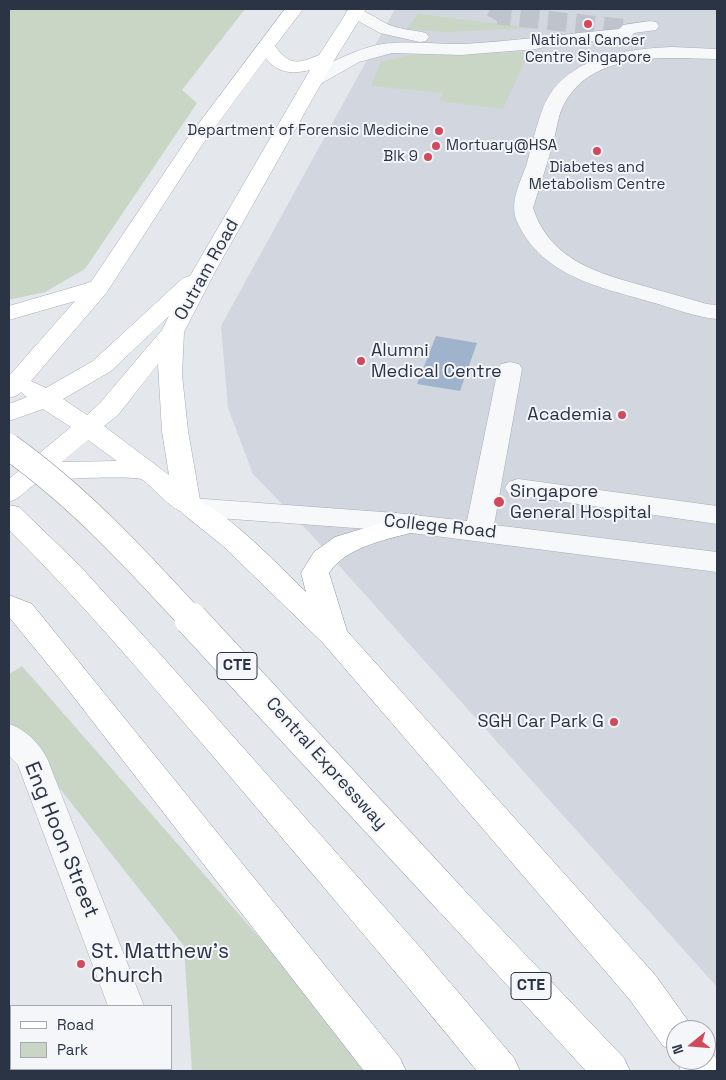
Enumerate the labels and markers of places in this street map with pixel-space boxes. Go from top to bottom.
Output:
marker: National Cancer Centre Singapore [582,18,594,30]
place label: National Cancer Centre Singapore [525,32,651,67]
place label: Department of Forensic Medicine [187,122,429,140]
marker: Department of Forensic Medicine [433,125,445,137]
place label: Mortuary@HSA [446,137,557,155]
marker: Mortuary@HSA [430,140,442,152]
marker: Diabetes and Metabolism Centre [591,145,603,157]
place label: Blk 9 [383,148,418,166]
marker: Blk 9 [422,151,434,163]
place label: Diabetes and Metabolism Centre [529,159,665,194]
place label: Alumni Medical Centre [371,340,502,382]
marker: Alumni Medical Centre [355,355,367,367]
place label: Academia [527,404,612,426]
marker: Academia [616,409,628,421]
place label: Singapore General Hospital [510,481,652,524]
marker: Singapore General Hospital [492,495,506,509]
place label: SGH Car Park G [477,711,604,733]
marker: SGH Car Park G [608,716,620,728]
place label: St. Matthew's Church [91,939,229,989]
marker: St. Matthew's Church [75,958,87,970]

